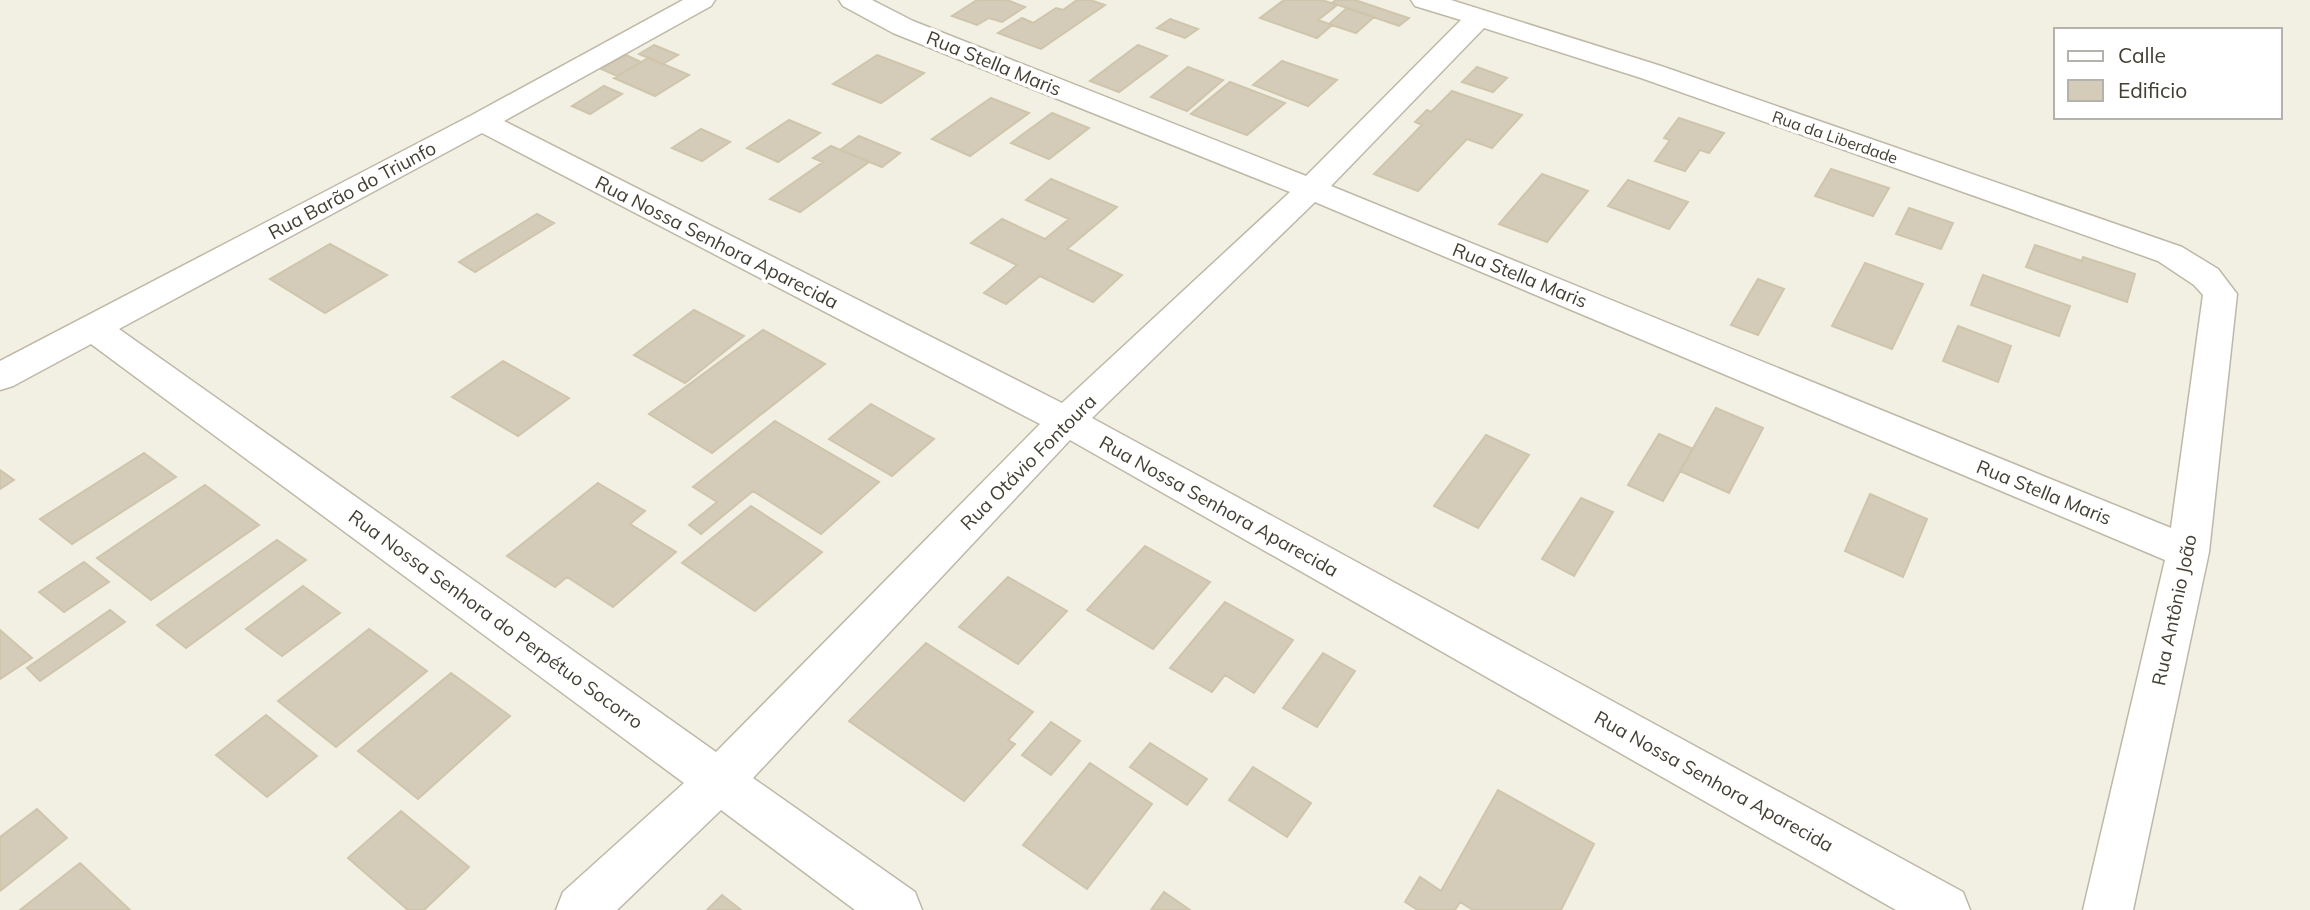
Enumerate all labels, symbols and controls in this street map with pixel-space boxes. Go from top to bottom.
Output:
street label: Rua Stella Maris [923,25,1065,101]
legend [2054,28,2282,119]
text: Calle [2118,42,2166,68]
text: Edificio [2118,77,2187,103]
street label: Rua da Liberdade [1770,106,1900,168]
street label: Rua Barão do Triunfo [264,136,440,244]
street label: Rua Nossa Senhora Aparecida [591,170,843,314]
street label: Rua Stella Maris [1449,237,1591,313]
street label: Rua Otávio Fontoura [955,389,1101,535]
street label: Rua Nossa Senhora Aparecida [1095,430,1343,582]
street label: Rua Stella Maris [1973,454,2115,530]
street label: Rua Nossa Senhora do Perpétuo Socorro [344,504,648,734]
street label: Rua Antônio João [2146,532,2202,688]
street label: Rua Nossa Senhora Aparecida [1590,705,1838,857]

